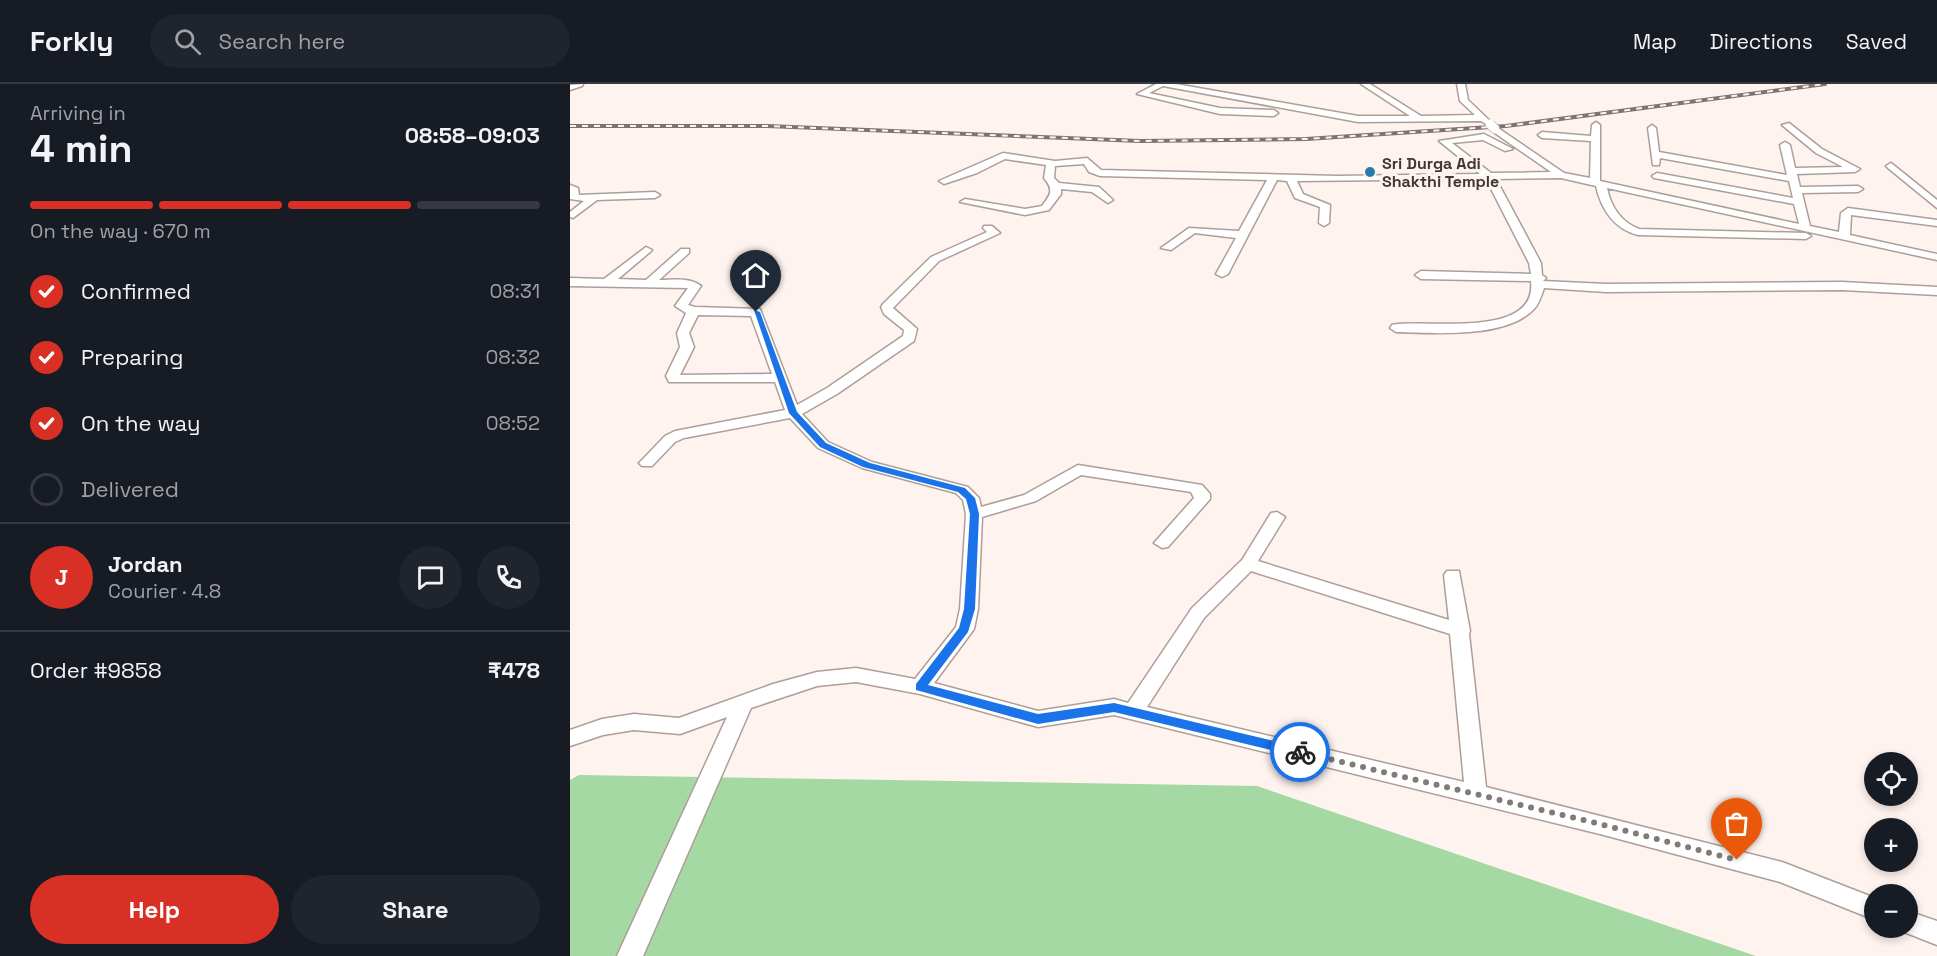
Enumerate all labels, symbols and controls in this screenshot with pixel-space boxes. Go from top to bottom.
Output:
search box [150,14,570,68]
text: Forkly [30,23,114,59]
icon: search [171,25,204,58]
text: Search here [219,27,345,55]
text: Map [1633,28,1677,55]
text: Directions [1710,28,1813,55]
text: Saved [1846,28,1907,55]
text: Arriving in [30,100,126,126]
text: 08:58–09:03 [405,121,540,149]
text: 4 min [30,124,132,173]
place label: Sri Durga Adi Shakthi Temple [1382,153,1499,192]
marker: Sri Durga Adi Shakthi Temple [1363,165,1377,179]
text: On the way · 670 m [30,218,211,244]
pin [730,250,781,312]
icon: home [739,259,772,292]
icon: check [30,275,63,308]
text: Confirmed [81,277,191,305]
text: 08:31 [490,278,540,304]
icon: check [30,341,63,374]
text: Preparing [81,343,183,371]
text: 08:32 [486,344,540,370]
icon: check [30,407,63,440]
text: On the way [81,409,200,437]
text: 08:52 [486,410,540,436]
text: Delivered [81,475,179,503]
button: chat [399,546,462,609]
button: phone [477,546,540,609]
text: Jordan [108,550,183,578]
text: J [55,563,68,591]
text: Courier · 4.8 [108,578,221,604]
text: Order #9858 [30,656,162,684]
text: ₹478 [488,656,540,684]
courier [1270,722,1330,782]
icon: bike [1284,736,1317,769]
map controls [1864,752,1918,938]
button: locate [1864,752,1918,806]
pin [1711,798,1762,860]
icon: bag [1720,807,1753,840]
button: + [1864,818,1918,872]
button: Help [30,875,279,944]
button: Share [291,875,540,944]
button: − [1864,884,1918,938]

